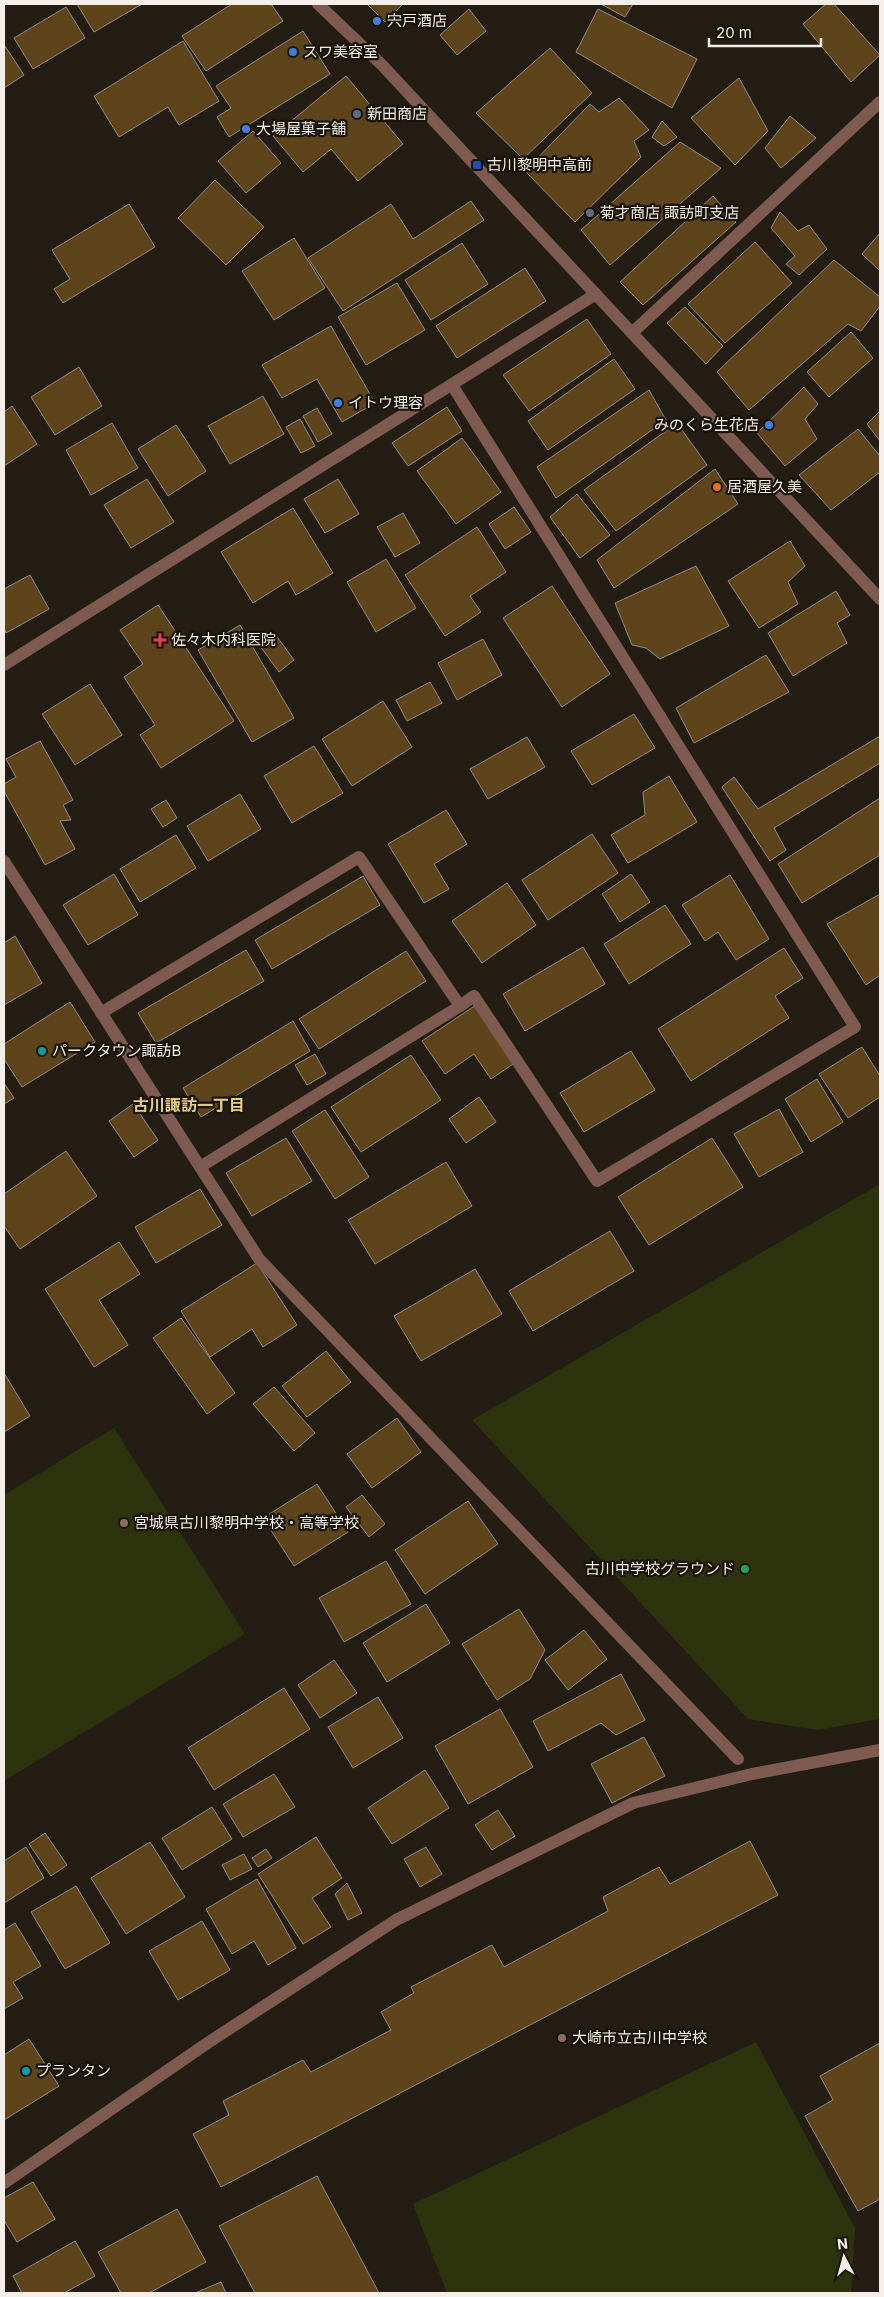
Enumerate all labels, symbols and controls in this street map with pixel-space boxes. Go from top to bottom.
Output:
place label: 宍戸酒店 [387,11,447,30]
marker: 宍戸酒店 [371,15,383,27]
scale bar [709,15,822,47]
text: 20 m [716,23,752,42]
place label: スワ美容室 [303,42,378,61]
marker: スワ美容室 [287,46,299,58]
place label: 新田商店 [367,104,427,123]
marker: 新田商店 [351,108,363,120]
place label: 大場屋菓子舗 [256,119,346,138]
marker: 大場屋菓子舗 [240,123,252,135]
place label: 古川黎明中高前 [487,155,592,174]
marker: 古川黎明中高前 [471,159,483,171]
place label: 菊才商店 諏訪町支店 [600,203,739,222]
marker: 菊才商店 諏訪町支店 [584,207,596,219]
place label: イトウ理容 [348,393,423,412]
marker: イトウ理容 [332,397,344,409]
place label: みのくら生花店 [654,415,759,434]
marker: みのくら生花店 [763,419,775,431]
place label: 居酒屋久美 [727,477,802,496]
marker: 居酒屋久美 [711,481,723,493]
place label: 佐々木内科医院 [171,630,276,649]
marker: 佐々木内科医院 [153,633,167,647]
place label: パークタウン諏訪B [52,1041,181,1060]
marker: パークタウン諏訪B [36,1045,48,1057]
district label: 古川諏訪一丁目 [133,1095,245,1115]
place label: 宮城県古川黎明中学校・高等学校 [134,1513,359,1532]
marker: 宮城県古川黎明中学校・高等学校 [118,1517,130,1529]
place label: 古川中学校グラウンド [585,1559,735,1578]
marker: 古川中学校グラウンド [739,1563,751,1575]
place label: 大崎市立古川中学校 [572,2028,707,2047]
marker: 大崎市立古川中学校 [556,2032,568,2044]
place label: プランタン [36,2061,111,2080]
marker: プランタン [20,2065,32,2077]
north arrow [819,2232,869,2282]
text: N [836,2235,849,2253]

